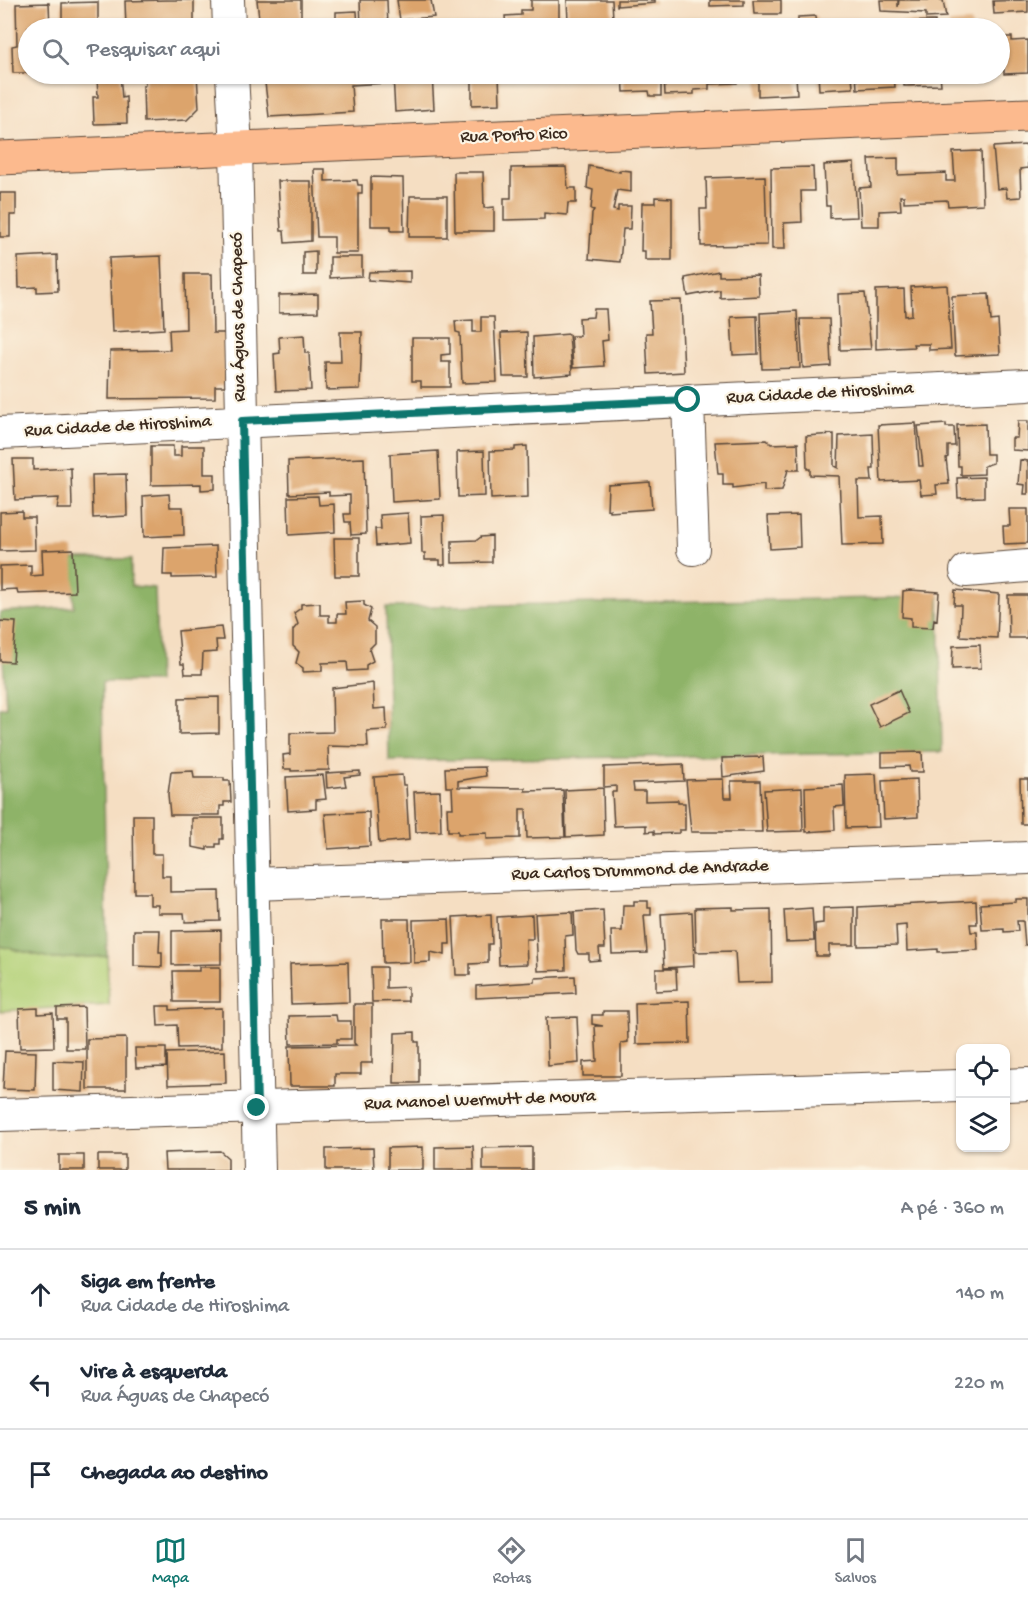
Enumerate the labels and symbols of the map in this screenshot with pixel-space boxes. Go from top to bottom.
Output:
street label: Rua Porto Rico [460,124,568,148]
street label: Rua Águas de Chapecó [226,232,251,402]
street label: Rua Cidade de Hiroshima [726,379,915,409]
route start [674,386,700,412]
street label: Rua Cidade de Hiroshima [24,412,213,442]
street label: Rua Carlos Drummond de Andrade [511,856,770,886]
street label: Rua Manoel Wermutt de Moura [364,1086,597,1116]
route end [243,1094,269,1120]

